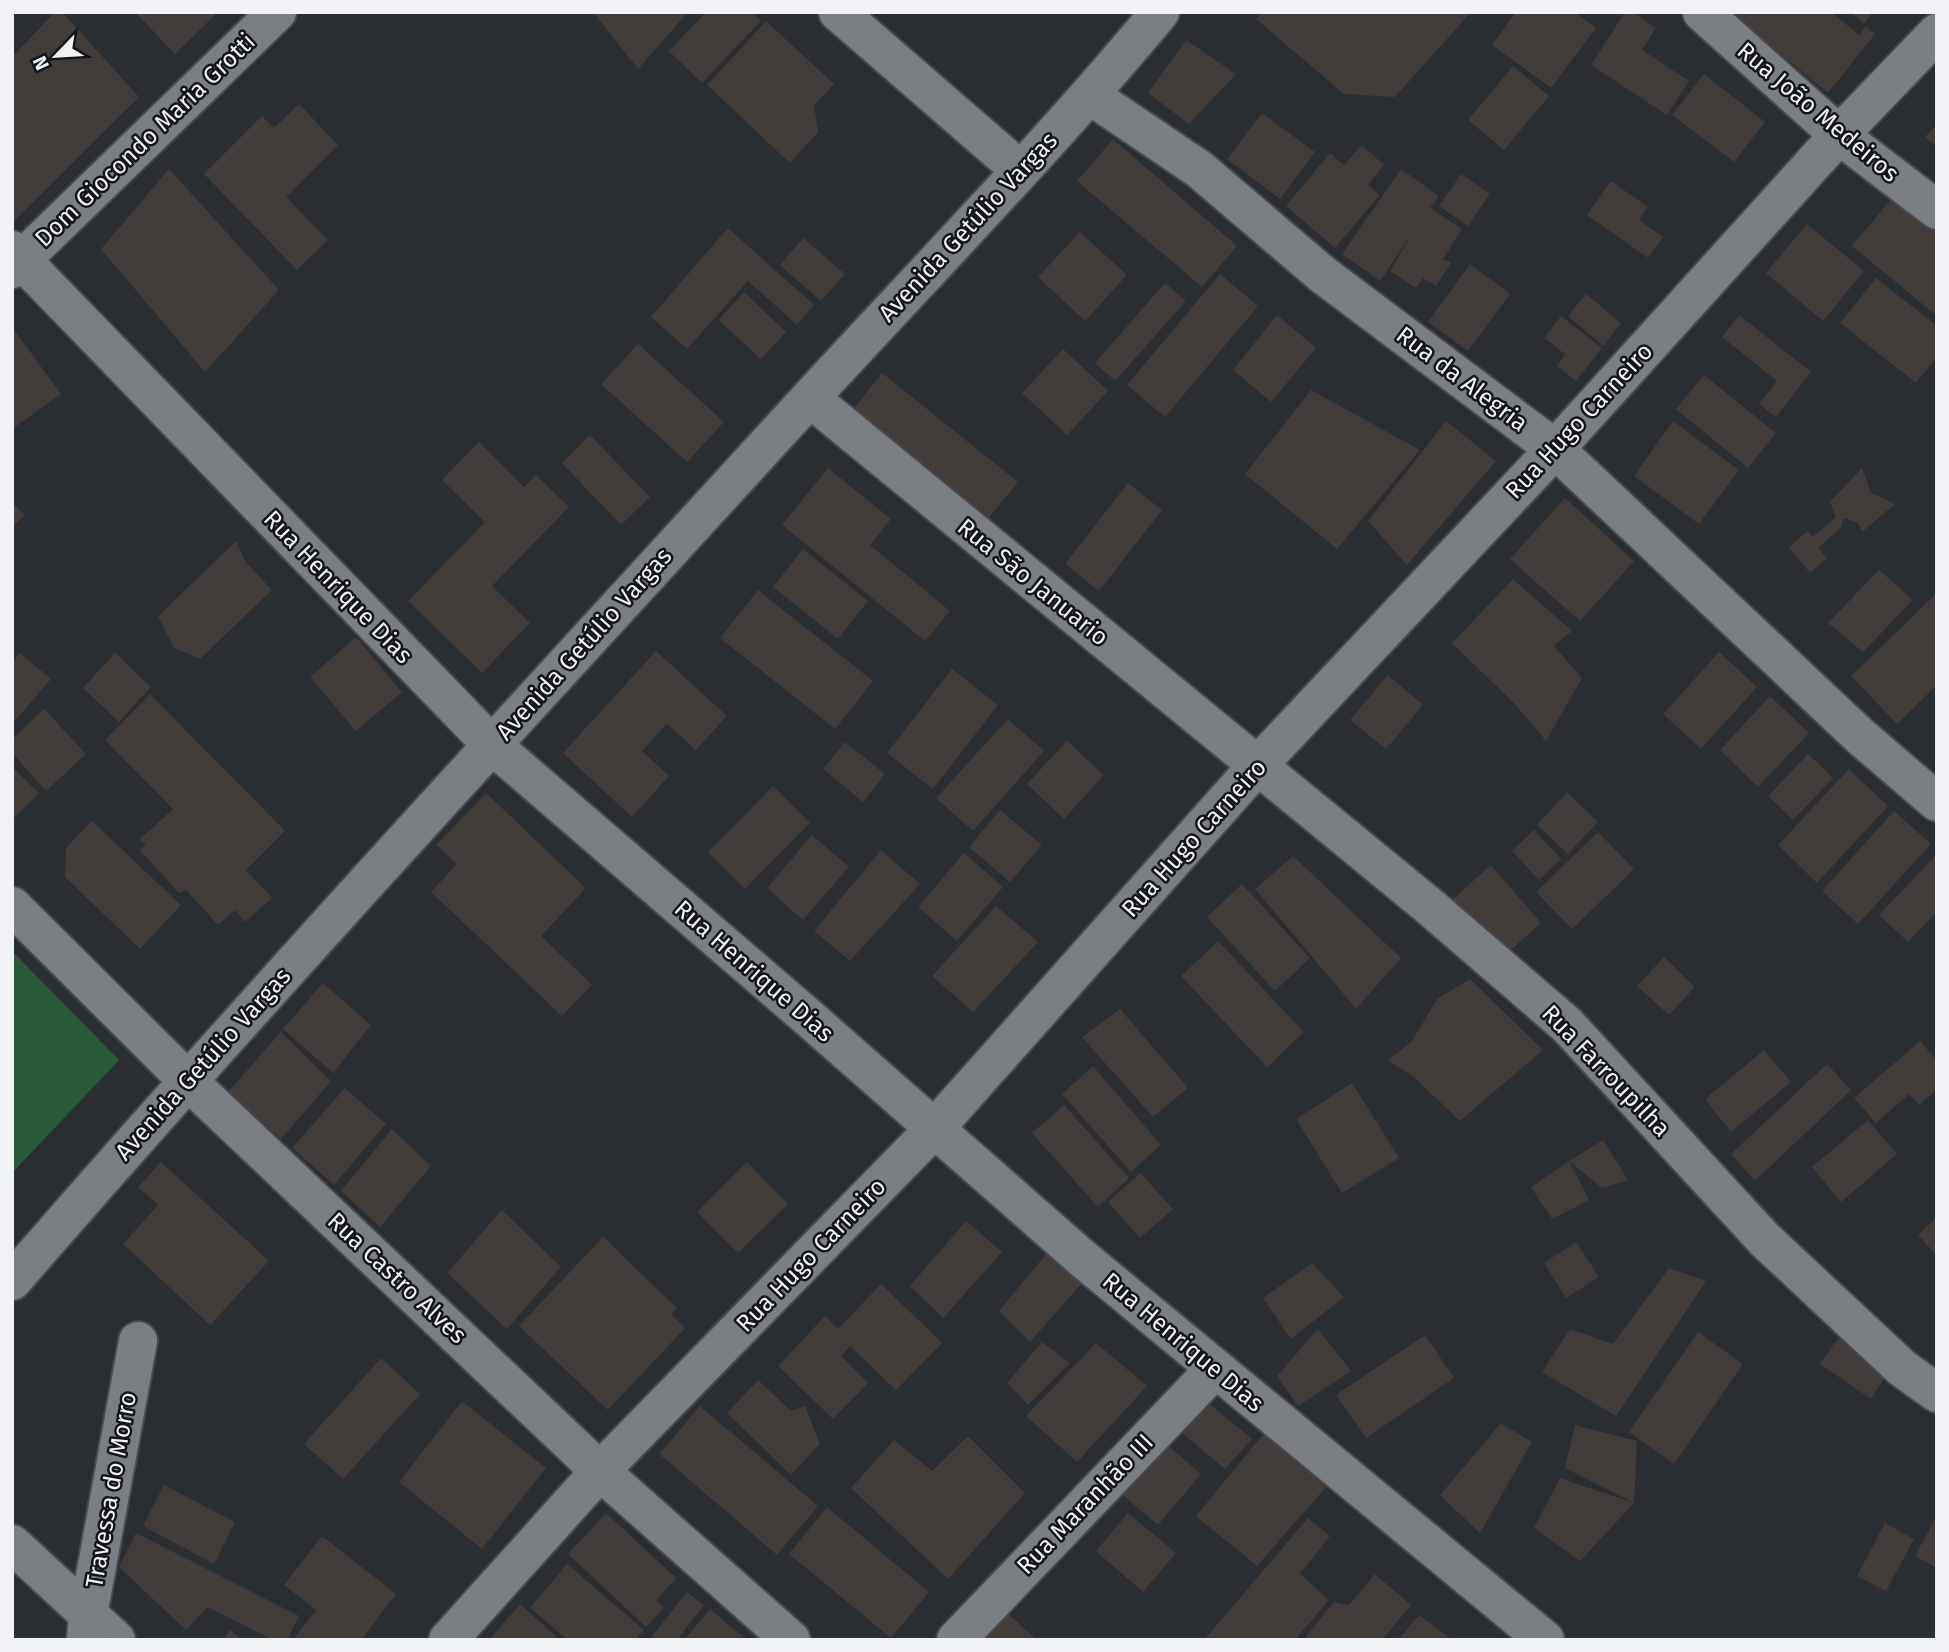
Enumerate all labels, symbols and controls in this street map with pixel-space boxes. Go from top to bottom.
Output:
north arrow [21,21,91,91]
street label: Dom Giocondo Maria Grotti [29,27,261,253]
street label: Rua João Medeiros [1732,36,1904,188]
text: N [28,52,54,74]
street label: Avenida Getúlio Vargas [873,127,1063,327]
street label: Rua da Alegria [1391,321,1533,437]
street label: Rua Hugo Carneiro [1500,337,1658,505]
street label: Rua Henrique Dias [258,505,418,669]
street label: Rua São Januario [952,513,1114,651]
street label: Avenida Getúlio Vargas [490,542,678,746]
street label: Rua Hugo Carneiro [1116,753,1272,923]
street label: Rua Henrique Dias [669,894,839,1048]
street label: Avenida Getúlio Vargas [109,962,297,1166]
street label: Rua Farroupilha [1536,999,1676,1143]
street label: Rua Hugo Carneiro [731,1172,891,1338]
street label: Rua Castro Alves [322,1207,472,1349]
street label: Rua Henrique Dias [1097,1267,1269,1417]
street label: Travessa do Morro [80,1390,142,1590]
street label: Rua Maranhão III [1011,1428,1159,1580]

